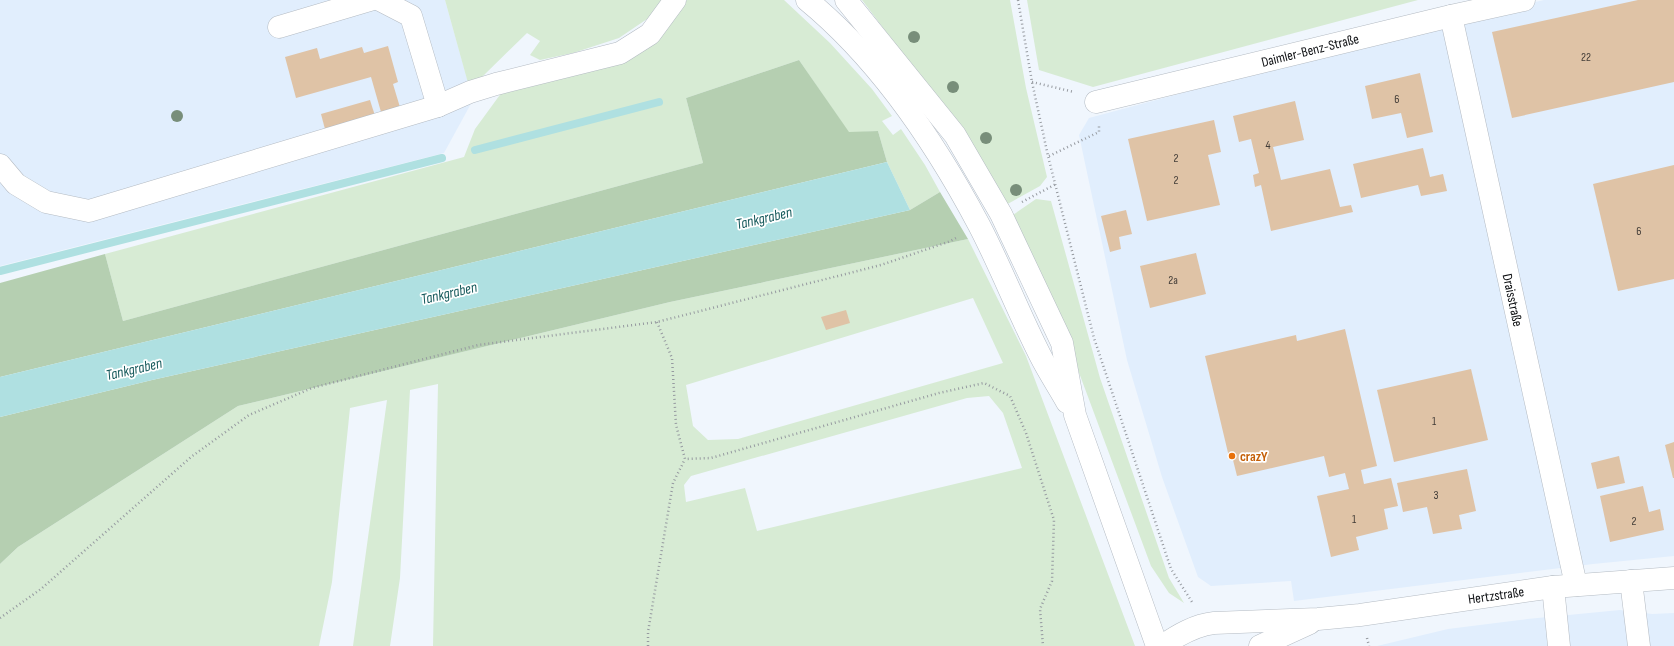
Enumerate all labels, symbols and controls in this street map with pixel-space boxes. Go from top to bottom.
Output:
street label: Daimler-Benz-Straße [1260,30,1361,71]
house number: 22 [1581,50,1591,65]
house number: 6 [1394,92,1400,107]
house number: 4 [1265,138,1271,153]
house number: 2 [1174,151,1179,166]
house number: 2 [1174,173,1179,188]
water label: Tankgraben [734,203,794,234]
house number: 6 [1636,224,1642,239]
street label: Draisstraße [1499,272,1526,328]
house number: 2a [1168,273,1178,288]
water label: Tankgraben [419,278,479,309]
water label: Tankgraben [104,354,164,385]
house number: 1 [1432,414,1437,429]
place label: crazY [1240,448,1268,465]
marker: crazY [1227,451,1237,461]
house number: 3 [1433,488,1439,503]
house number: 1 [1352,512,1357,527]
house number: 2 [1632,514,1637,529]
street label: Hertzstraße [1467,583,1525,608]

